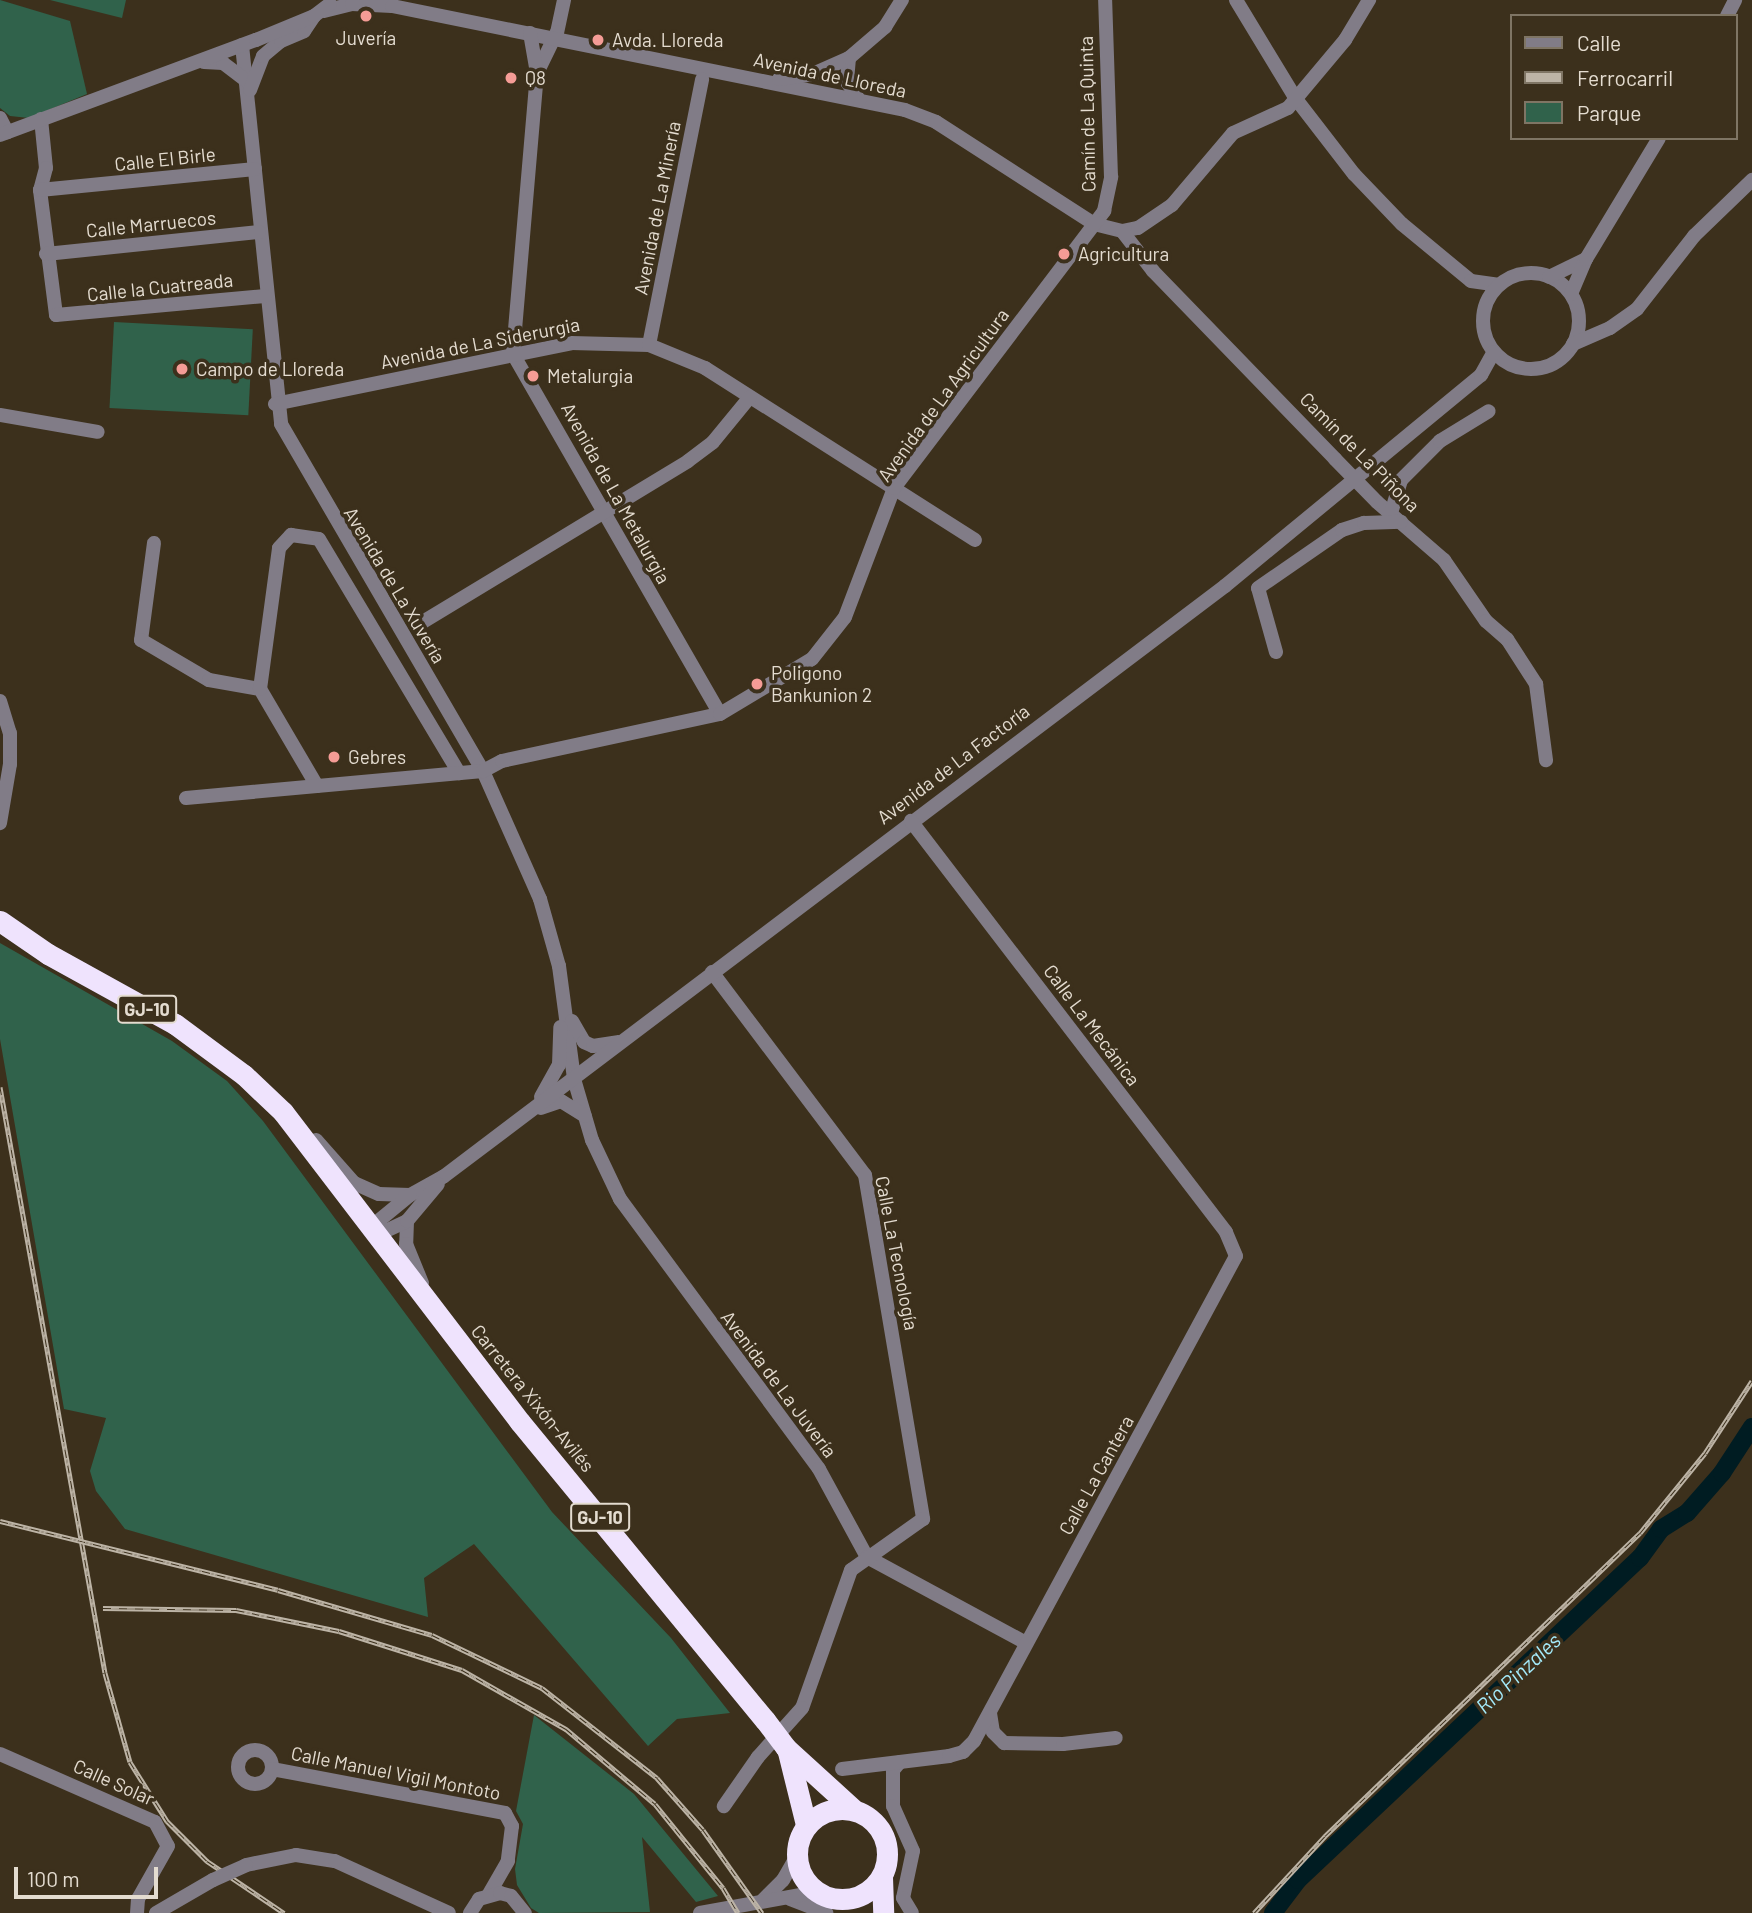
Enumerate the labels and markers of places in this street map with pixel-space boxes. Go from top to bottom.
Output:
marker: Juvería [358,8,374,24]
place label: Juvería [336,27,396,49]
place label: Avda. Lloreda [612,29,723,51]
marker: Avda. Lloreda [590,32,606,48]
place label: Q8 [525,67,546,89]
marker: Q8 [503,70,519,86]
place label: Agricultura [1078,243,1169,265]
marker: Agricultura [1056,246,1072,262]
place label: Campo de Lloreda [196,358,344,380]
marker: Campo de Lloreda [174,361,190,377]
place label: Metalurgia [547,365,633,387]
marker: Metalurgia [525,368,541,384]
place label: Poligono Bankunion 2 [771,662,872,706]
marker: Poligono Bankunion 2 [749,676,765,692]
place label: Gebres [348,746,406,768]
marker: Gebres [326,749,342,765]

